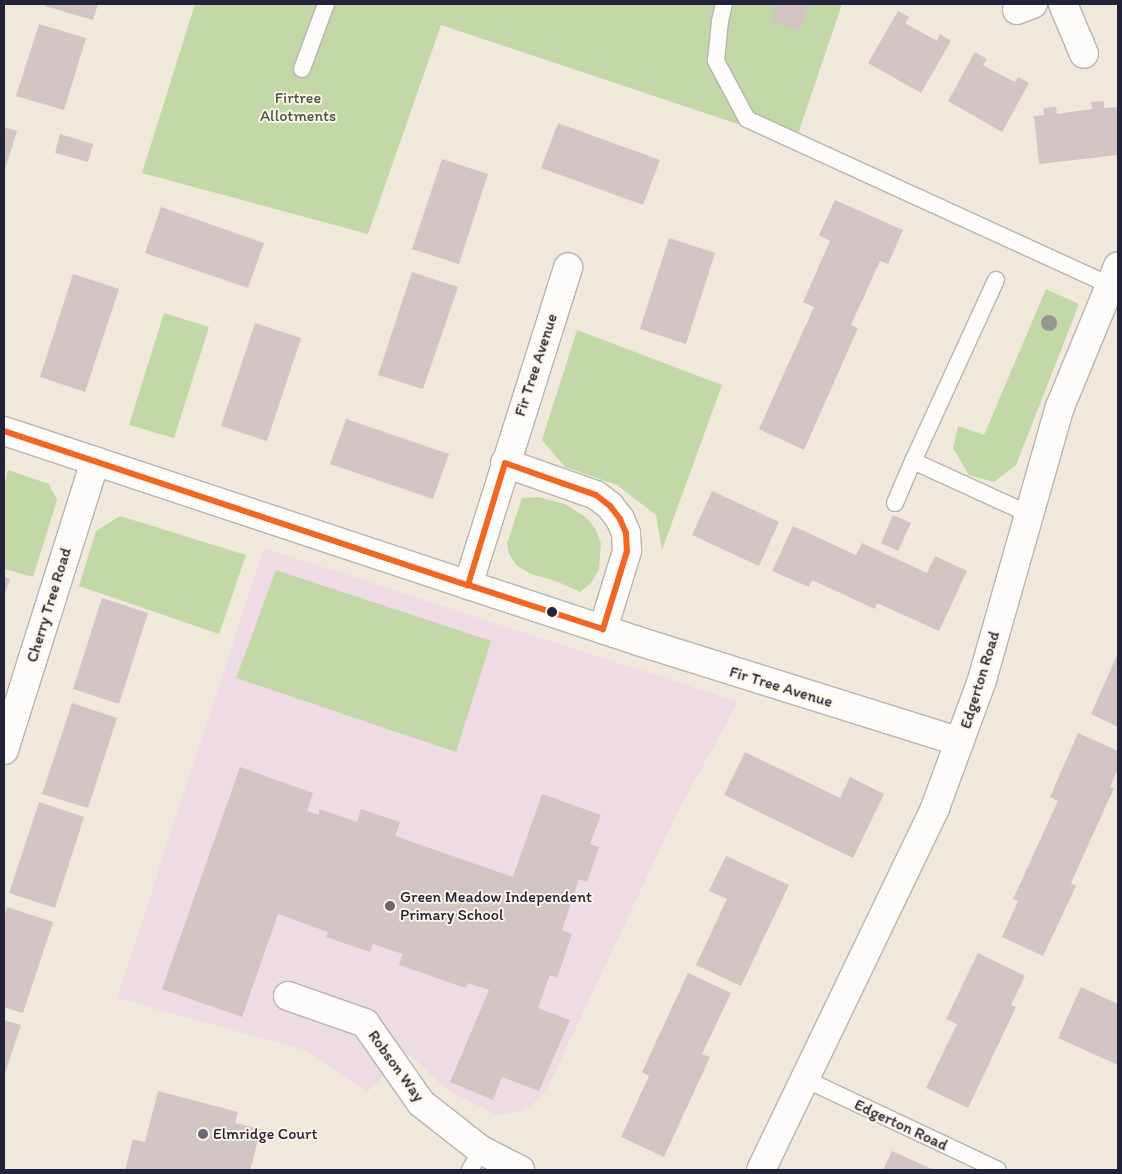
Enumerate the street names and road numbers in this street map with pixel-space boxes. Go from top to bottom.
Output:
street label: Fir Tree Avenue [511,312,561,418]
street label: Cherry Tree Road [23,546,75,664]
street label: Edgerton Road [956,629,1004,731]
street label: Fir Tree Avenue [728,662,834,712]
street label: Robson Way [364,1027,428,1105]
street label: Edgerton Road [851,1095,951,1155]

